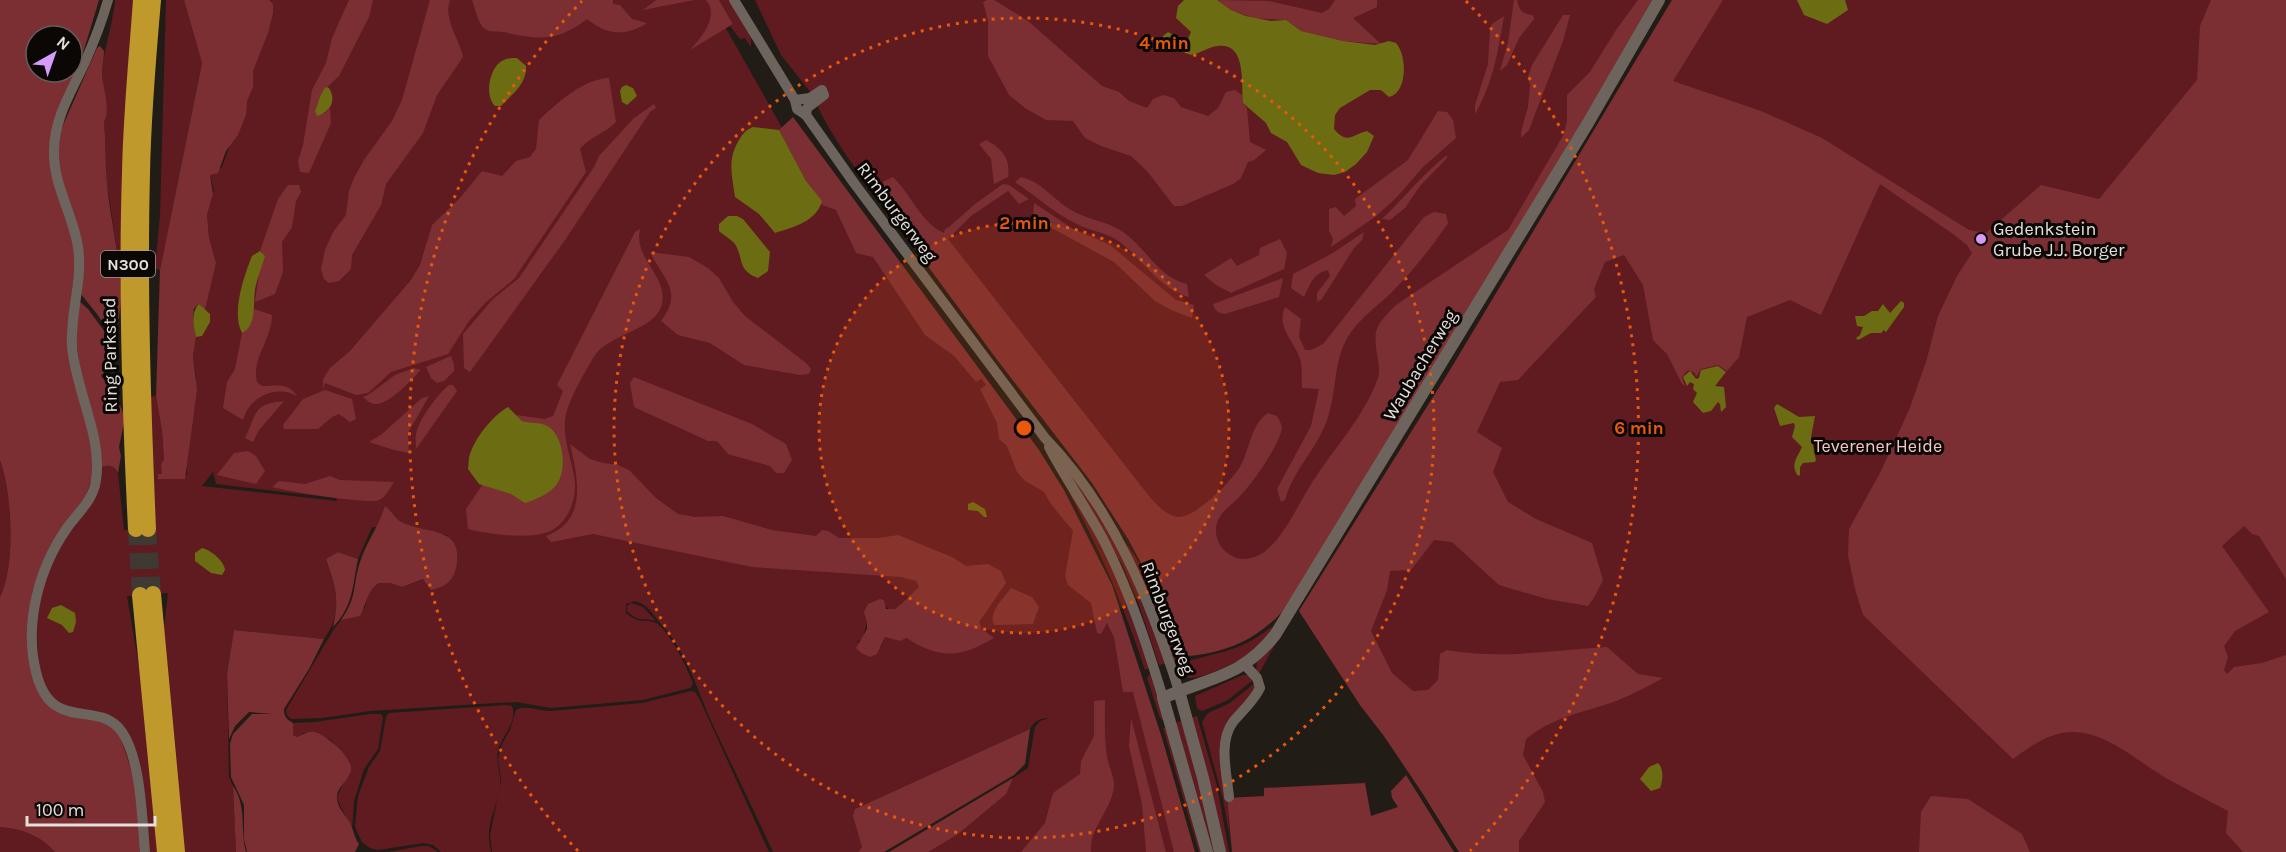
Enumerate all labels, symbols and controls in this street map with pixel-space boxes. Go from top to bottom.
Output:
north arrow [24,24,84,84]
text: N [53,32,74,54]
text: 4 min [1139,32,1189,54]
street label: Rimburgerweg [852,158,942,266]
text: 2 min [999,212,1049,234]
place label: Gedenkstein Grube J.J. Borger [1993,218,2125,261]
marker: Gedenkstein Grube J.J. Borger [1974,232,1988,246]
road number: N300 [101,251,155,277]
street label: Ring Parkstad [98,297,122,413]
street label: Waubacherweg [1378,306,1462,424]
text: 6 min [1614,417,1664,439]
centre of rings [1014,418,1034,438]
park label: Teverener Heide [1814,435,1942,457]
street label: Rimburgerweg [1136,558,1200,678]
scale bar [27,789,154,827]
text: 100 m [36,799,84,821]

